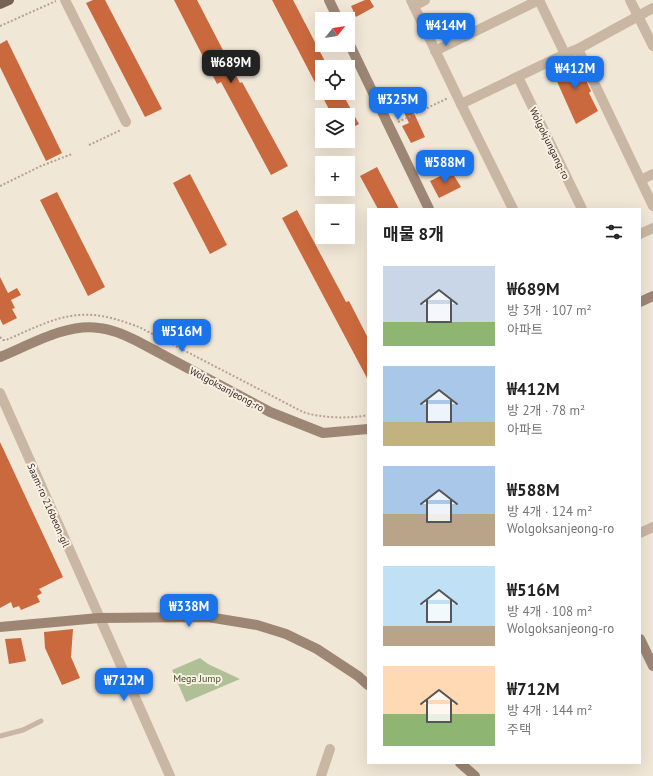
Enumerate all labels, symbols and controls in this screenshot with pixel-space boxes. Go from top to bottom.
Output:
north arrow [315,12,355,52]
map controls [315,12,355,244]
pin: ₩414M [418,13,474,47]
text: ₩414M [426,17,466,34]
pin: ₩689M [203,50,259,84]
text: ₩689M [211,54,251,71]
pin: ₩412M [547,56,603,90]
button: locate [315,60,355,100]
text: ₩412M [555,60,595,77]
pin: ₩325M [370,87,426,121]
text: ₩325M [378,91,418,108]
street label: Wolgokjungang-ro [526,105,573,181]
button: layers [315,108,355,148]
pin: ₩588M [417,150,473,184]
text: ₩588M [425,154,465,171]
button: + [315,156,355,196]
button: − [315,204,355,244]
icon: filters [603,221,625,243]
text: 매물 8개 [383,223,444,245]
text: ₩689M [507,278,560,300]
icon: home [415,282,463,330]
text: 방 3개 · 107 m² [507,302,592,319]
pin: ₩516M [154,319,210,353]
text: 아파트 [507,321,543,338]
text: ₩516M [162,323,202,340]
street label: Wolgoksanjeong-ro [187,364,266,415]
text: ₩412M [507,378,560,400]
icon: home [415,382,463,430]
text: 방 2개 · 78 m² [507,402,585,419]
text: 아파트 [507,421,543,438]
street label: Saam-ro 216beon-gil [24,461,73,549]
text: ₩588M [507,479,560,501]
icon: home [415,482,463,530]
text: 방 4개 · 124 m² [507,503,592,520]
text: Wolgoksanjeong-ro [507,520,614,537]
text: ₩516M [507,579,560,601]
icon: home [415,582,463,630]
pin: ₩338M [161,594,217,628]
text: ₩338M [169,598,209,615]
text: 방 4개 · 108 m² [507,603,592,620]
text: Wolgoksanjeong-ro [507,620,614,637]
pin: ₩712M [96,668,152,702]
text: ₩712M [104,672,144,689]
park label: Mega Jump [173,672,221,685]
text: ₩712M [507,678,560,700]
icon: home [415,682,463,730]
text: 방 4개 · 144 m² [507,702,592,719]
text: 주택 [507,721,531,738]

